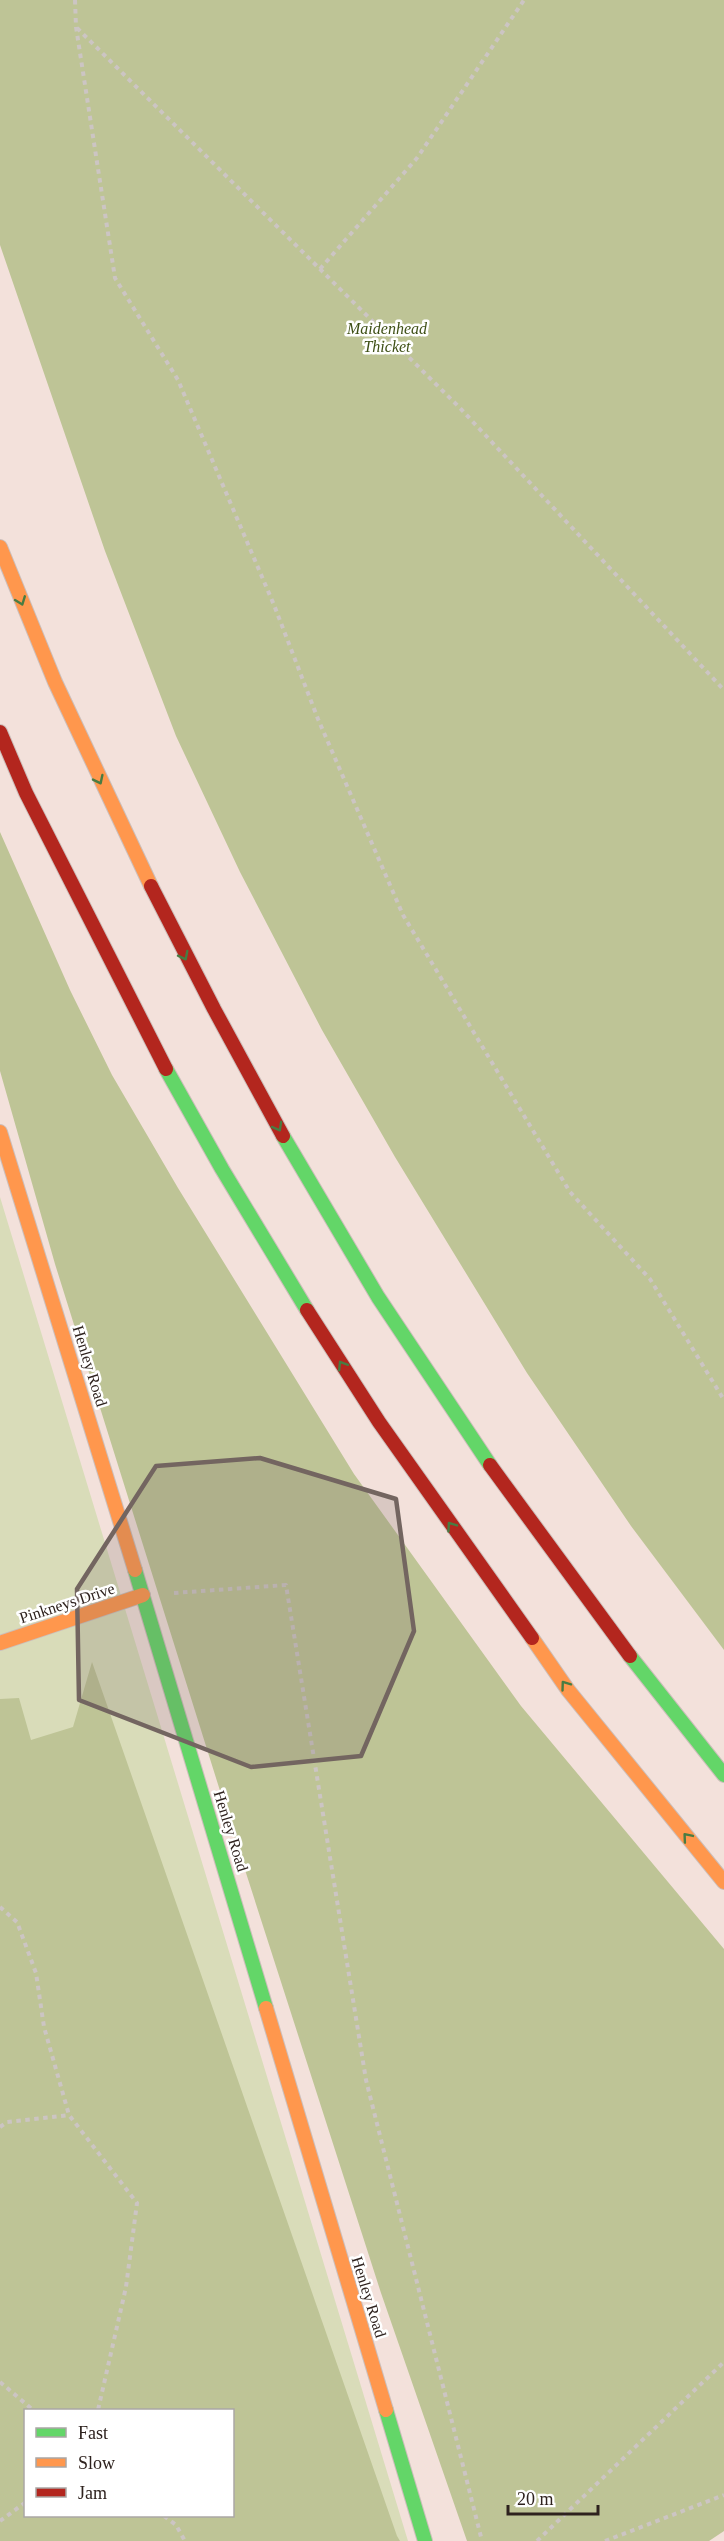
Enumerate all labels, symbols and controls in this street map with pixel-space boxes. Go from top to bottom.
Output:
park label: Maidenhead Thicket [346,320,428,355]
one-way arrow [14,595,26,606]
one-way arrow [92,774,104,785]
one-way arrow [177,949,188,960]
one-way arrow [271,1121,282,1131]
street label: Henley Road [69,1323,110,1409]
one-way arrow [338,1360,349,1371]
one-way arrow [447,1522,458,1533]
street label: Pinkneys Drive [17,1580,117,1627]
one-way arrow [561,1680,572,1691]
street label: Henley Road [210,1788,251,1874]
one-way arrow [683,1833,694,1844]
street label: Henley Road [348,2254,389,2340]
legend [24,2409,234,2517]
text: Fast [78,2423,108,2443]
text: Slow [78,2453,115,2473]
scale bar [508,2478,598,2516]
text: Jam [78,2483,107,2503]
text: 20 m [517,2489,554,2509]

